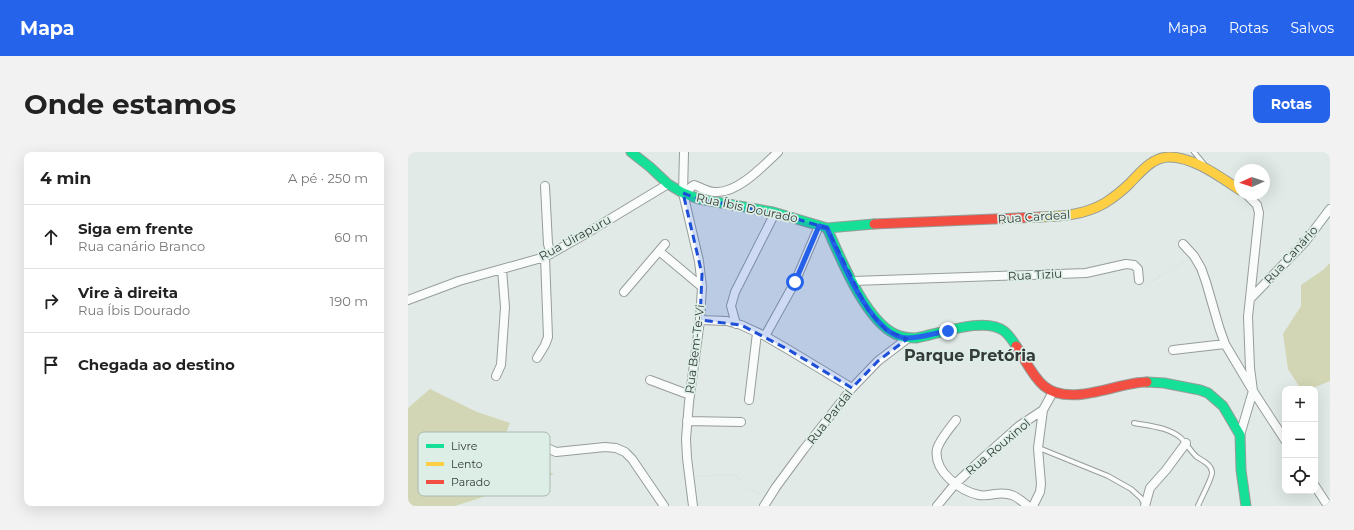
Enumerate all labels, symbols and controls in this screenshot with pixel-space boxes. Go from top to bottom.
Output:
text: Mapa [20,17,75,40]
text: Mapa [1168,19,1207,37]
text: Rotas [1229,19,1268,37]
text: Salvos [1290,19,1334,37]
button: Rotas [1253,85,1330,123]
text: Onde estamos [24,87,236,121]
north arrow [1234,164,1270,200]
text: 4 min [40,168,91,188]
text: A pé · 250 m [288,170,368,186]
street label: Rua Íbis Dourado [695,189,799,226]
street label: Rua Cardeal [997,206,1071,227]
street label: Rua Uirapuru [536,212,613,264]
text: Siga em frente [78,219,193,238]
street label: Rua Canário [1261,222,1321,287]
icon: ahead [40,226,62,248]
text: 60 m [334,229,368,245]
text: Rua canário Branco [78,238,205,254]
street label: Rua Tiziu [1007,266,1063,283]
route start [786,273,804,291]
text: Vire à direita [78,283,178,302]
icon: right [40,290,62,312]
text: 190 m [330,293,368,309]
text: Rua Íbis Dourado [78,302,190,318]
street label: Rua Bem-Te-Vi [682,304,707,394]
route end [939,322,957,340]
district label: Parque Pretória [904,346,1036,365]
icon: arrive [40,354,62,376]
text: Chegada ao destino [78,355,235,374]
street label: Rua Pardal [804,386,856,447]
map controls [1282,386,1318,494]
button: + [1282,386,1318,422]
street label: Rua Rouxinol [962,415,1033,478]
button: − [1282,422,1318,458]
legend [418,432,550,496]
text: Livre [451,439,478,453]
text: Lento [451,457,483,471]
button: locate [1282,458,1318,494]
text: Parado [451,475,490,489]

